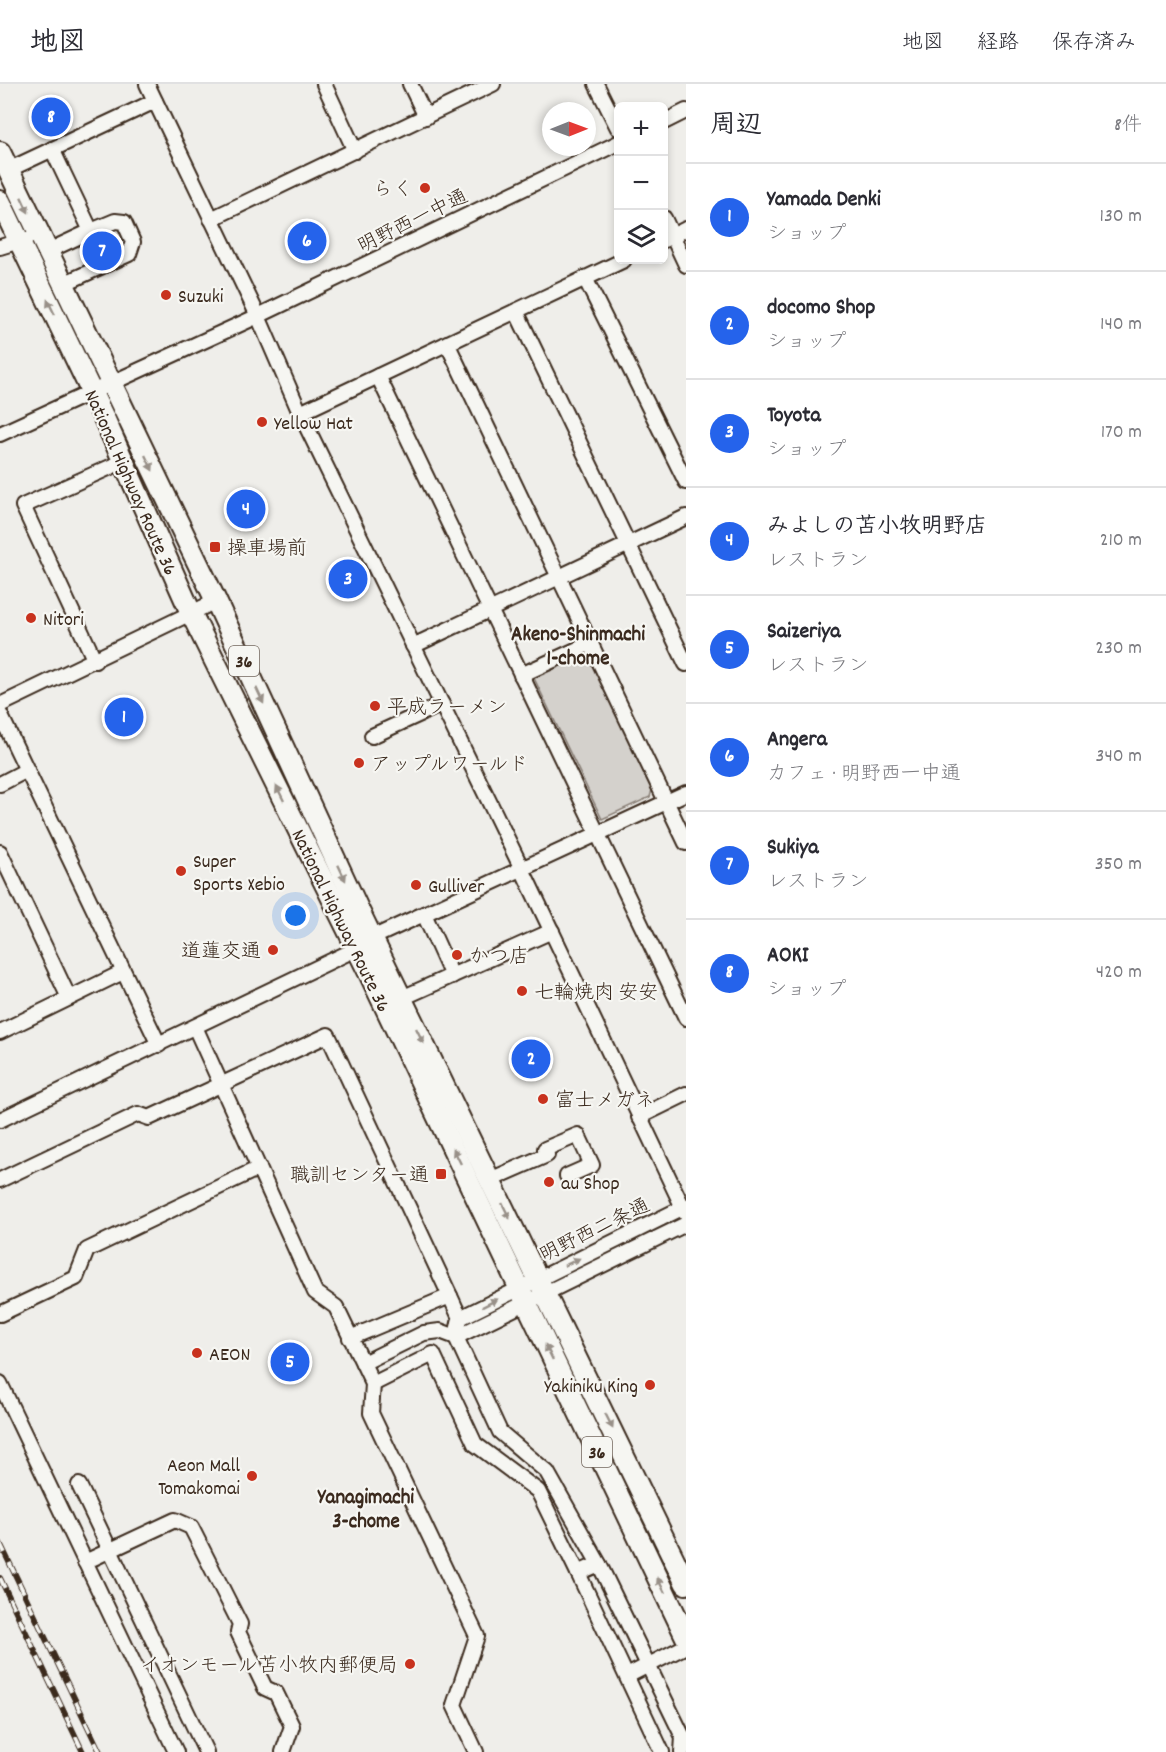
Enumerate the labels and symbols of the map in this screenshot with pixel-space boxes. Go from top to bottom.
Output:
pin: 8 [32,94,70,140]
north arrow [542,102,596,156]
place label: らく [373,177,413,205]
marker: らく [418,181,432,195]
street label: 明野西一中通 [353,184,473,262]
one-way arrow [20,196,30,214]
pin: 6 [288,218,326,264]
pin: 7 [82,228,122,274]
place label: Suzuki [178,284,224,312]
marker: Suzuki [159,288,173,302]
one-way arrow [46,299,55,316]
street label: National Highway Route 36 [76,386,183,581]
place label: Yellow Hat [274,411,353,439]
marker: Yellow Hat [255,415,269,429]
one-way arrow [144,455,154,472]
pin: 4 [226,486,266,532]
place label: 操車場前 [227,536,307,564]
marker: 操車場前 [208,540,222,554]
pin: 3 [328,556,368,602]
place label: Nitori [43,607,84,635]
marker: Nitori [24,611,38,625]
district label: Akeno-Shinmachi 1-chome [511,621,645,675]
road number: 36 [229,646,259,676]
one-way arrow [255,688,265,706]
pin: 1 [104,694,144,740]
place label: 平成ラーメン [387,695,507,723]
marker: 平成ラーメン [368,699,382,713]
place label: アップルワールド [371,752,529,780]
marker: アップルワールド [352,756,366,770]
one-way arrow [276,785,285,802]
street label: National Highway Route 36 [283,825,396,1018]
place label: Super Sports Xebio [193,849,285,900]
marker: Super Sports Xebio [174,864,188,878]
one-way arrow [337,865,347,883]
place label: Gulliver [428,874,485,902]
marker: Gulliver [409,878,423,892]
your location [281,901,310,930]
place label: 道蓮交通 [181,939,261,967]
marker: 道蓮交通 [266,943,280,957]
place label: かつ店 [469,944,529,972]
marker: かつ店 [450,948,464,962]
place label: 七輪焼肉 安安 [534,980,659,1008]
marker: 七輪焼肉 安安 [515,984,529,998]
one-way arrow [416,1027,425,1044]
pin: 2 [512,1036,550,1082]
place label: 富士メガネ [555,1088,655,1116]
marker: 富士メガネ [536,1092,550,1106]
one-way arrow [452,1147,461,1164]
place label: 職訓センター通 [290,1163,429,1191]
marker: 職訓センター通 [434,1167,448,1181]
place label: au Shop [561,1171,620,1199]
marker: au Shop [542,1175,556,1189]
street label: 明野西二条通 [535,1193,655,1271]
one-way arrow [501,1202,510,1219]
one-way arrow [563,1257,580,1266]
one-way arrow [481,1298,498,1307]
pin: 5 [270,1340,310,1384]
place label: AEON [209,1342,250,1370]
one-way arrow [544,1344,554,1361]
marker: AEON [190,1346,204,1360]
place label: Yakiniku King [544,1374,638,1402]
marker: Yakiniku King [643,1378,657,1392]
one-way arrow [604,1413,613,1430]
road number: 36 [582,1437,612,1467]
place label: Aeon Mall Tomakomai [158,1453,240,1504]
marker: Aeon Mall Tomakomai [245,1469,259,1483]
district label: Yanagimachi 3-chome [317,1484,414,1538]
one-way arrow [656,1576,665,1593]
place label: イオンモール苫小牧内郵便局 [140,1653,398,1681]
marker: イオンモール苫小牧内郵便局 [403,1657,417,1671]

